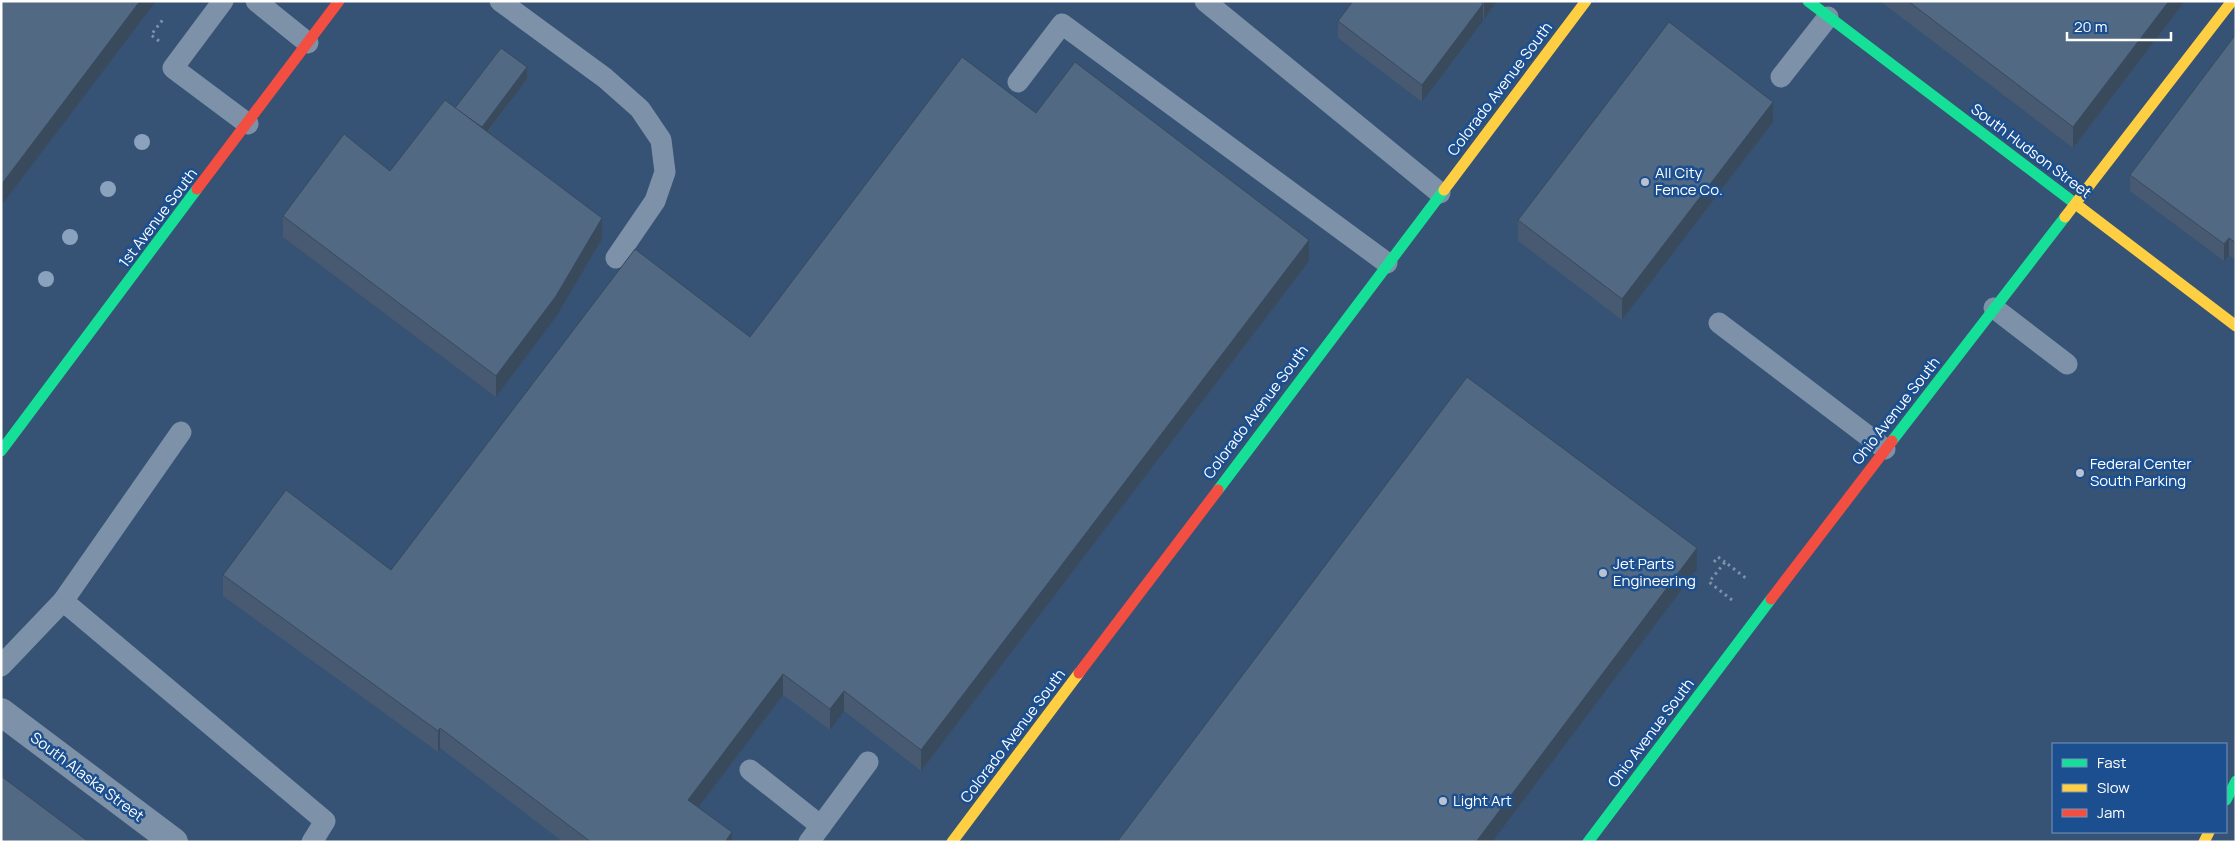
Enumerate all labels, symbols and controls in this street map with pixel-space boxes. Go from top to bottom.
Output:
scale bar [2067,10,2171,42]
text: 20 m [2074,16,2107,37]
street label: Colorado Avenue South [1442,17,1557,160]
street label: South Hudson Street [1967,98,2096,203]
place label: All City Fence Co. [1655,162,1723,200]
street label: 1st Avenue South [113,164,202,272]
marker: All City Fence Co. [1639,176,1651,188]
street label: Colorado Avenue South [1198,340,1313,483]
street label: Ohio Avenue South [1847,352,1944,469]
place label: Federal Center South Parking [2090,453,2192,491]
marker: Federal Center South Parking [2074,467,2086,479]
place label: Jet Parts Engineering [1613,553,1696,591]
marker: Jet Parts Engineering [1597,567,1609,579]
street label: Colorado Avenue South [955,664,1070,807]
street label: Ohio Avenue South [1603,674,1699,792]
street label: South Alaska Street [26,727,148,826]
legend [2052,743,2227,833]
text: Fast [2097,752,2126,773]
text: Slow [2097,777,2130,798]
place label: Light Art [1453,790,1512,811]
marker: Light Art [1437,795,1449,807]
text: Jam [2097,802,2125,823]

